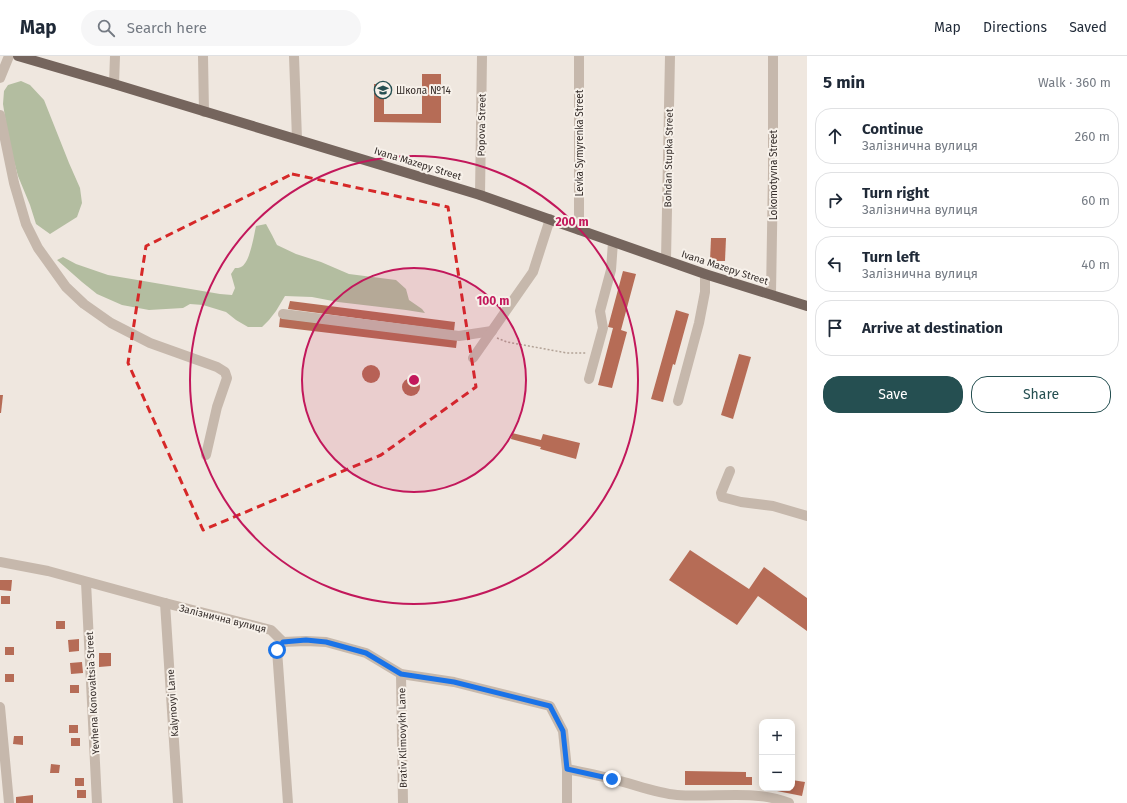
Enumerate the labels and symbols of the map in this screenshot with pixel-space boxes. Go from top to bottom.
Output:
school or university icon: Школа №14 [373,80,393,100]
place label: Школа №14 [396,85,451,97]
street label: Levka Symyrenka Street [574,89,586,196]
street label: Popova Street [475,93,489,157]
street label: Bohdan Stupka Street [662,108,676,207]
street label: Lokomotyvna Street [768,129,780,220]
street label: Ivana Mazepy Street [373,145,463,183]
text: 200 m [555,215,589,229]
street label: Ivana Mazepy Street [680,248,770,288]
text: 100 m [477,294,509,308]
centre of rings [407,373,421,387]
street label: Залізнична вулиця [178,601,268,636]
street label: Yevhena Konovaltsia Street [84,631,102,755]
route start [268,641,286,659]
street label: Kalynovyi Lane [165,669,181,737]
street label: Brativ Klimovykh Lane [396,688,410,788]
route end [603,770,621,788]

